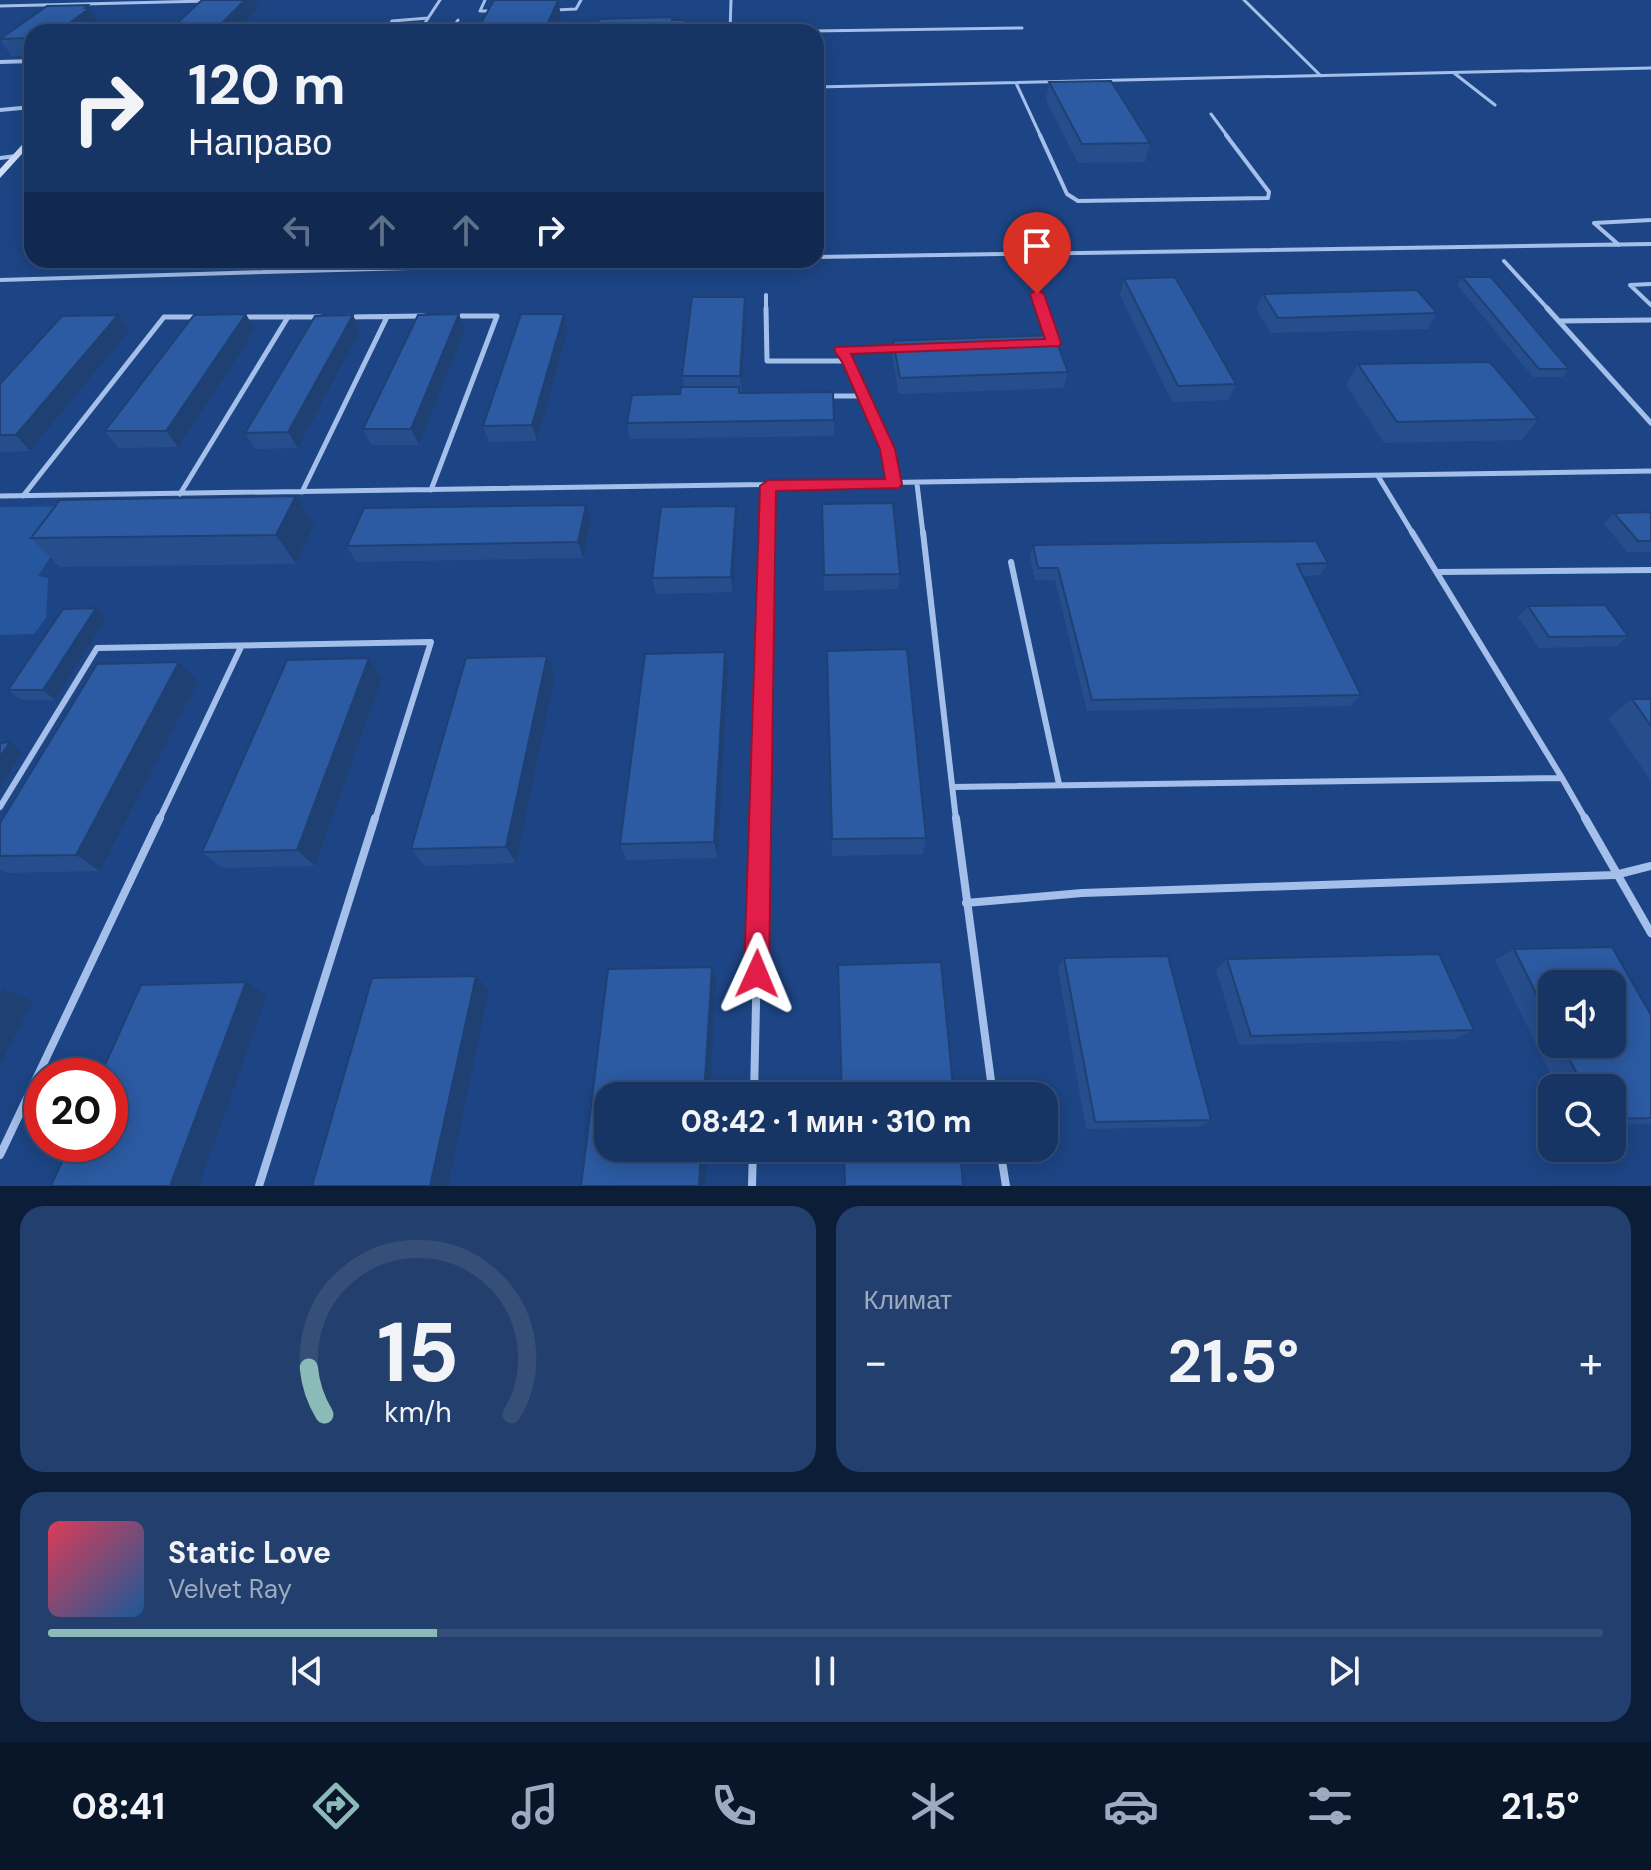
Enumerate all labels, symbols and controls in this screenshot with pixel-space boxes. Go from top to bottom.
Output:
text: 120 m [188,48,346,121]
icon: right [56,56,160,160]
text: Направо [188,119,332,166]
icon: left [276,208,320,252]
icon: ahead [360,208,404,252]
icon: ahead [444,208,488,252]
icon: right [528,208,572,252]
pin [1003,212,1071,294]
icon: arrive [1015,224,1059,268]
position arrow [715,932,799,1016]
map controls [1538,970,1626,1162]
button: sound [1538,970,1626,1058]
speed limit sign: 20 [24,1058,128,1162]
button: search [1538,1074,1626,1162]
text: 08:42 · 1 мин · 310 m [681,1102,971,1141]
text: Климат [864,1283,952,1317]
text: 15 [377,1298,459,1407]
text: 21.5° [1167,1322,1299,1401]
text: − [864,1333,888,1391]
text: + [1579,1333,1603,1391]
text: km/h [384,1394,452,1431]
text: Static Love [168,1533,331,1572]
text: Velvet Ray [168,1572,292,1606]
icon: previous [285,1649,329,1693]
icon: pause [803,1649,847,1693]
icon: next [1322,1649,1366,1693]
icon: directions [308,1778,364,1834]
icon: music [507,1778,563,1834]
icon: phone [706,1778,762,1834]
icon: climate [905,1778,961,1834]
icon: car [1103,1778,1159,1834]
icon: filters [1302,1778,1358,1834]
text: 08:41 [71,1783,165,1830]
text: 21.5° [1501,1783,1580,1830]

